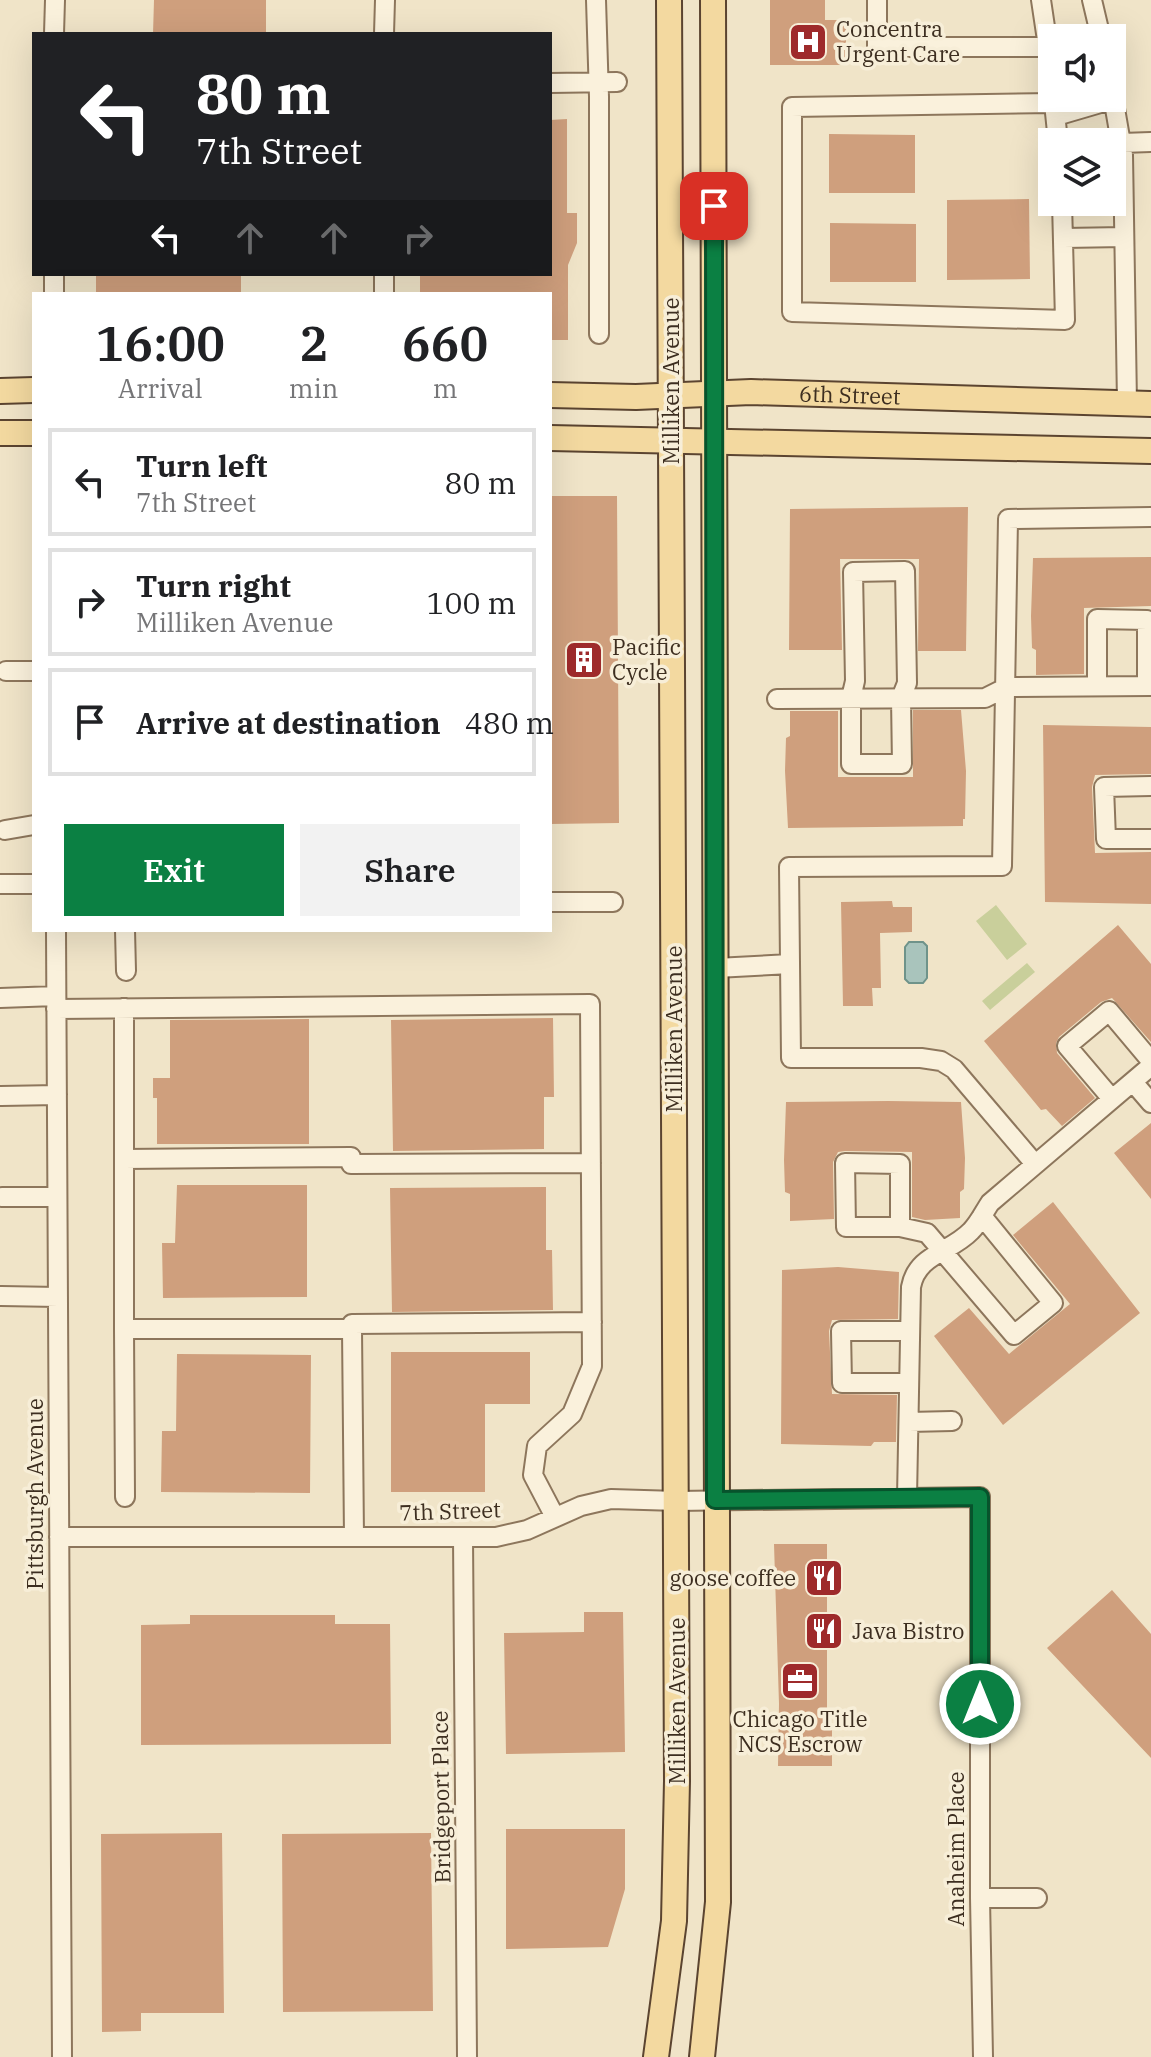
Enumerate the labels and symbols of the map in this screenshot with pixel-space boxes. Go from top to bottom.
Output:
place label: Concentra Urgent Care [836,14,960,68]
hospital icon: Concentra Urgent Care [787,21,829,63]
pin [680,172,748,240]
street label: Milliken Avenue [656,297,685,465]
street label: 6th Street [799,378,901,410]
place label: Pacific Cycle [612,632,681,686]
building icon: Pacific Cycle [563,639,605,681]
street label: Milliken Avenue [659,945,688,1113]
street label: Pittsburgh Avenue [20,1398,49,1590]
street label: 7th Street [399,1494,501,1527]
restaurant icon: goose coffee [803,1557,845,1599]
place label: goose coffee [670,1563,796,1592]
restaurant icon: Java Bistro [803,1610,845,1652]
place label: Java Bistro [852,1616,964,1645]
street label: Milliken Avenue [662,1617,691,1785]
office icon: Chicago Title NCS Escrow [779,1660,821,1702]
position arrow [938,1662,1022,1746]
place label: Chicago Title NCS Escrow [733,1704,867,1758]
street label: Bridgeport Place [424,1710,457,1884]
street label: Anaheim Place [941,1772,970,1926]

